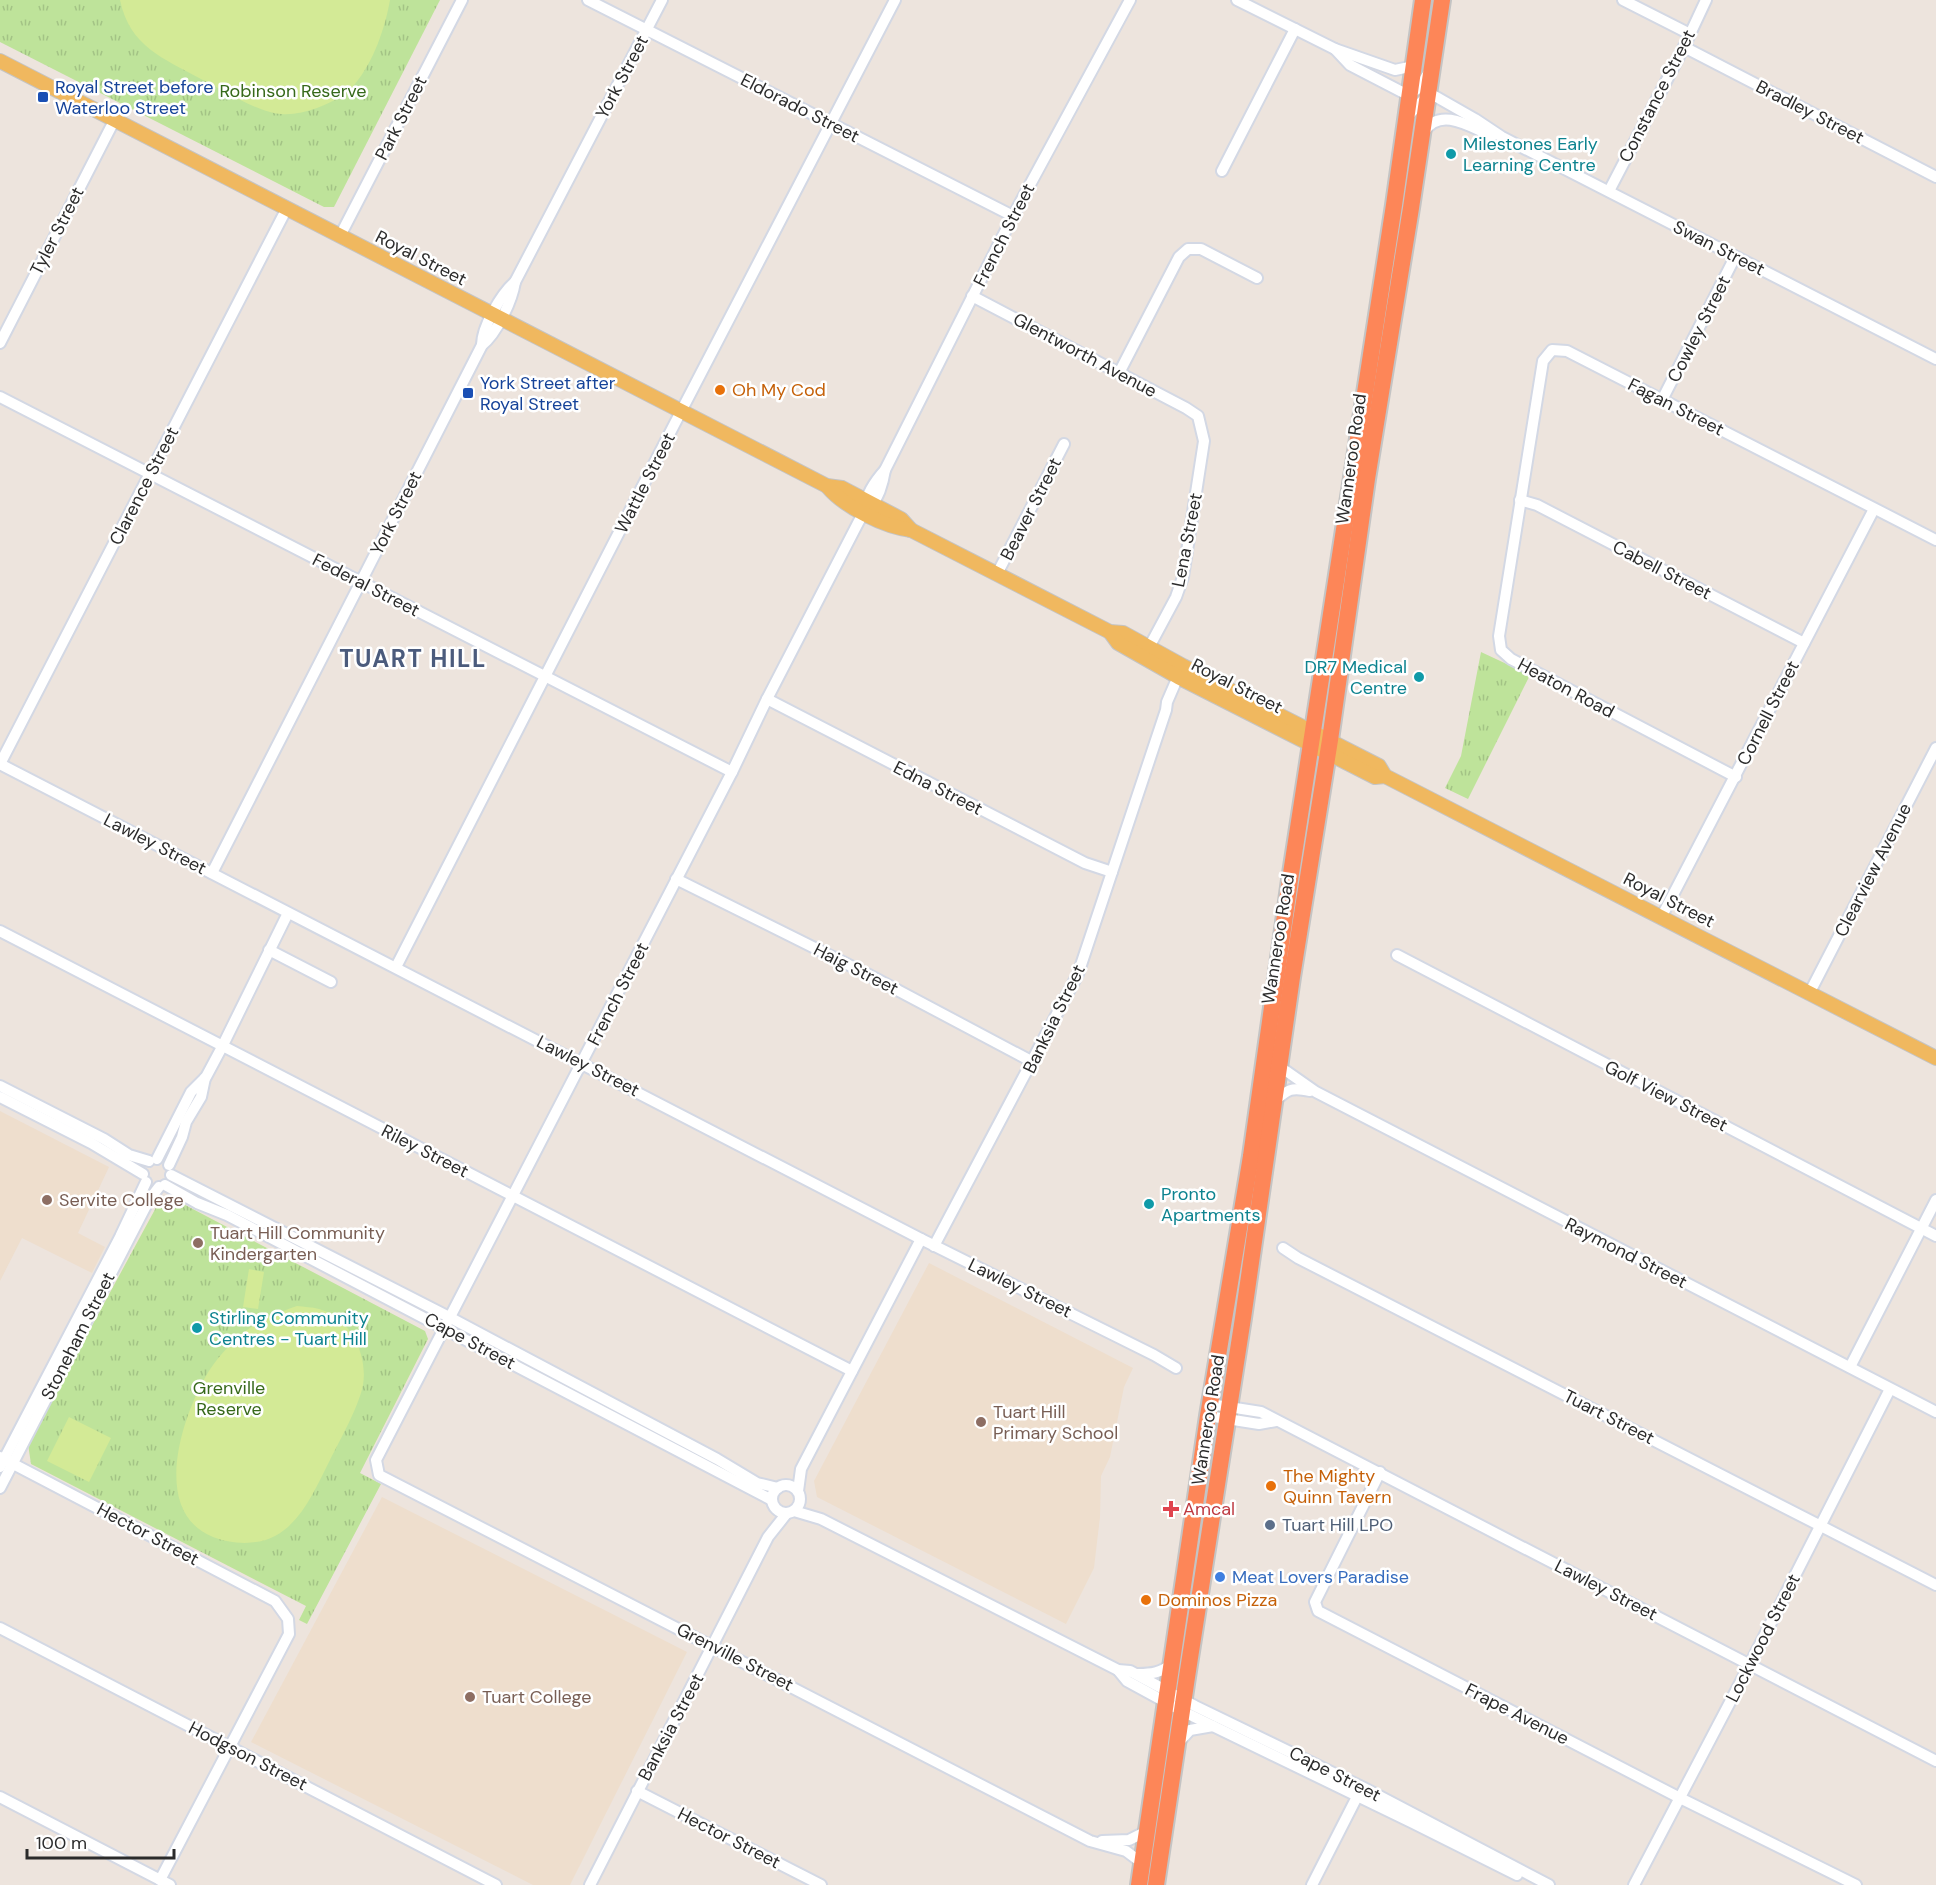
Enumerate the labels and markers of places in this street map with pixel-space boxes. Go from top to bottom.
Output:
place label: Royal Street before Waterloo Street [55,75,213,120]
marker: Royal Street before Waterloo Street [36,90,50,104]
place label: Milestones Early Learning Centre [1463,132,1598,177]
marker: Milestones Early Learning Centre [1444,147,1458,161]
place label: York Street after Royal Street [480,371,616,416]
place label: Oh My Cod [732,378,826,402]
marker: Oh My Cod [713,383,727,397]
marker: York Street after Royal Street [461,386,475,400]
place label: DR7 Medical Centre [1304,655,1407,700]
marker: DR7 Medical Centre [1412,670,1426,684]
place label: Pronto Apartments [1161,1182,1260,1227]
place label: Servite College [59,1188,184,1212]
marker: Servite College [40,1193,54,1207]
marker: Pronto Apartments [1142,1197,1156,1211]
place label: Tuart Hill Community Kindergarten [210,1221,385,1266]
marker: Tuart Hill Community Kindergarten [191,1236,205,1250]
place label: Stirling Community Centres - Tuart Hill [209,1306,369,1351]
marker: Stirling Community Centres - Tuart Hill [190,1321,204,1335]
place label: Tuart Hill Primary School [993,1400,1118,1445]
marker: Tuart Hill Primary School [974,1415,988,1429]
place label: The Mighty Quinn Tavern [1283,1464,1392,1509]
marker: The Mighty Quinn Tavern [1264,1479,1278,1493]
place label: Amcal [1183,1497,1235,1521]
marker: Amcal [1164,1502,1178,1516]
place label: Tuart Hill LPO [1282,1513,1393,1537]
marker: Tuart Hill LPO [1263,1518,1277,1532]
place label: Meat Lovers Paradise [1232,1565,1409,1589]
marker: Meat Lovers Paradise [1213,1570,1227,1584]
place label: Dominos Pizza [1158,1588,1277,1612]
marker: Dominos Pizza [1139,1593,1153,1607]
place label: Tuart College [482,1685,592,1709]
marker: Tuart College [463,1690,477,1704]

